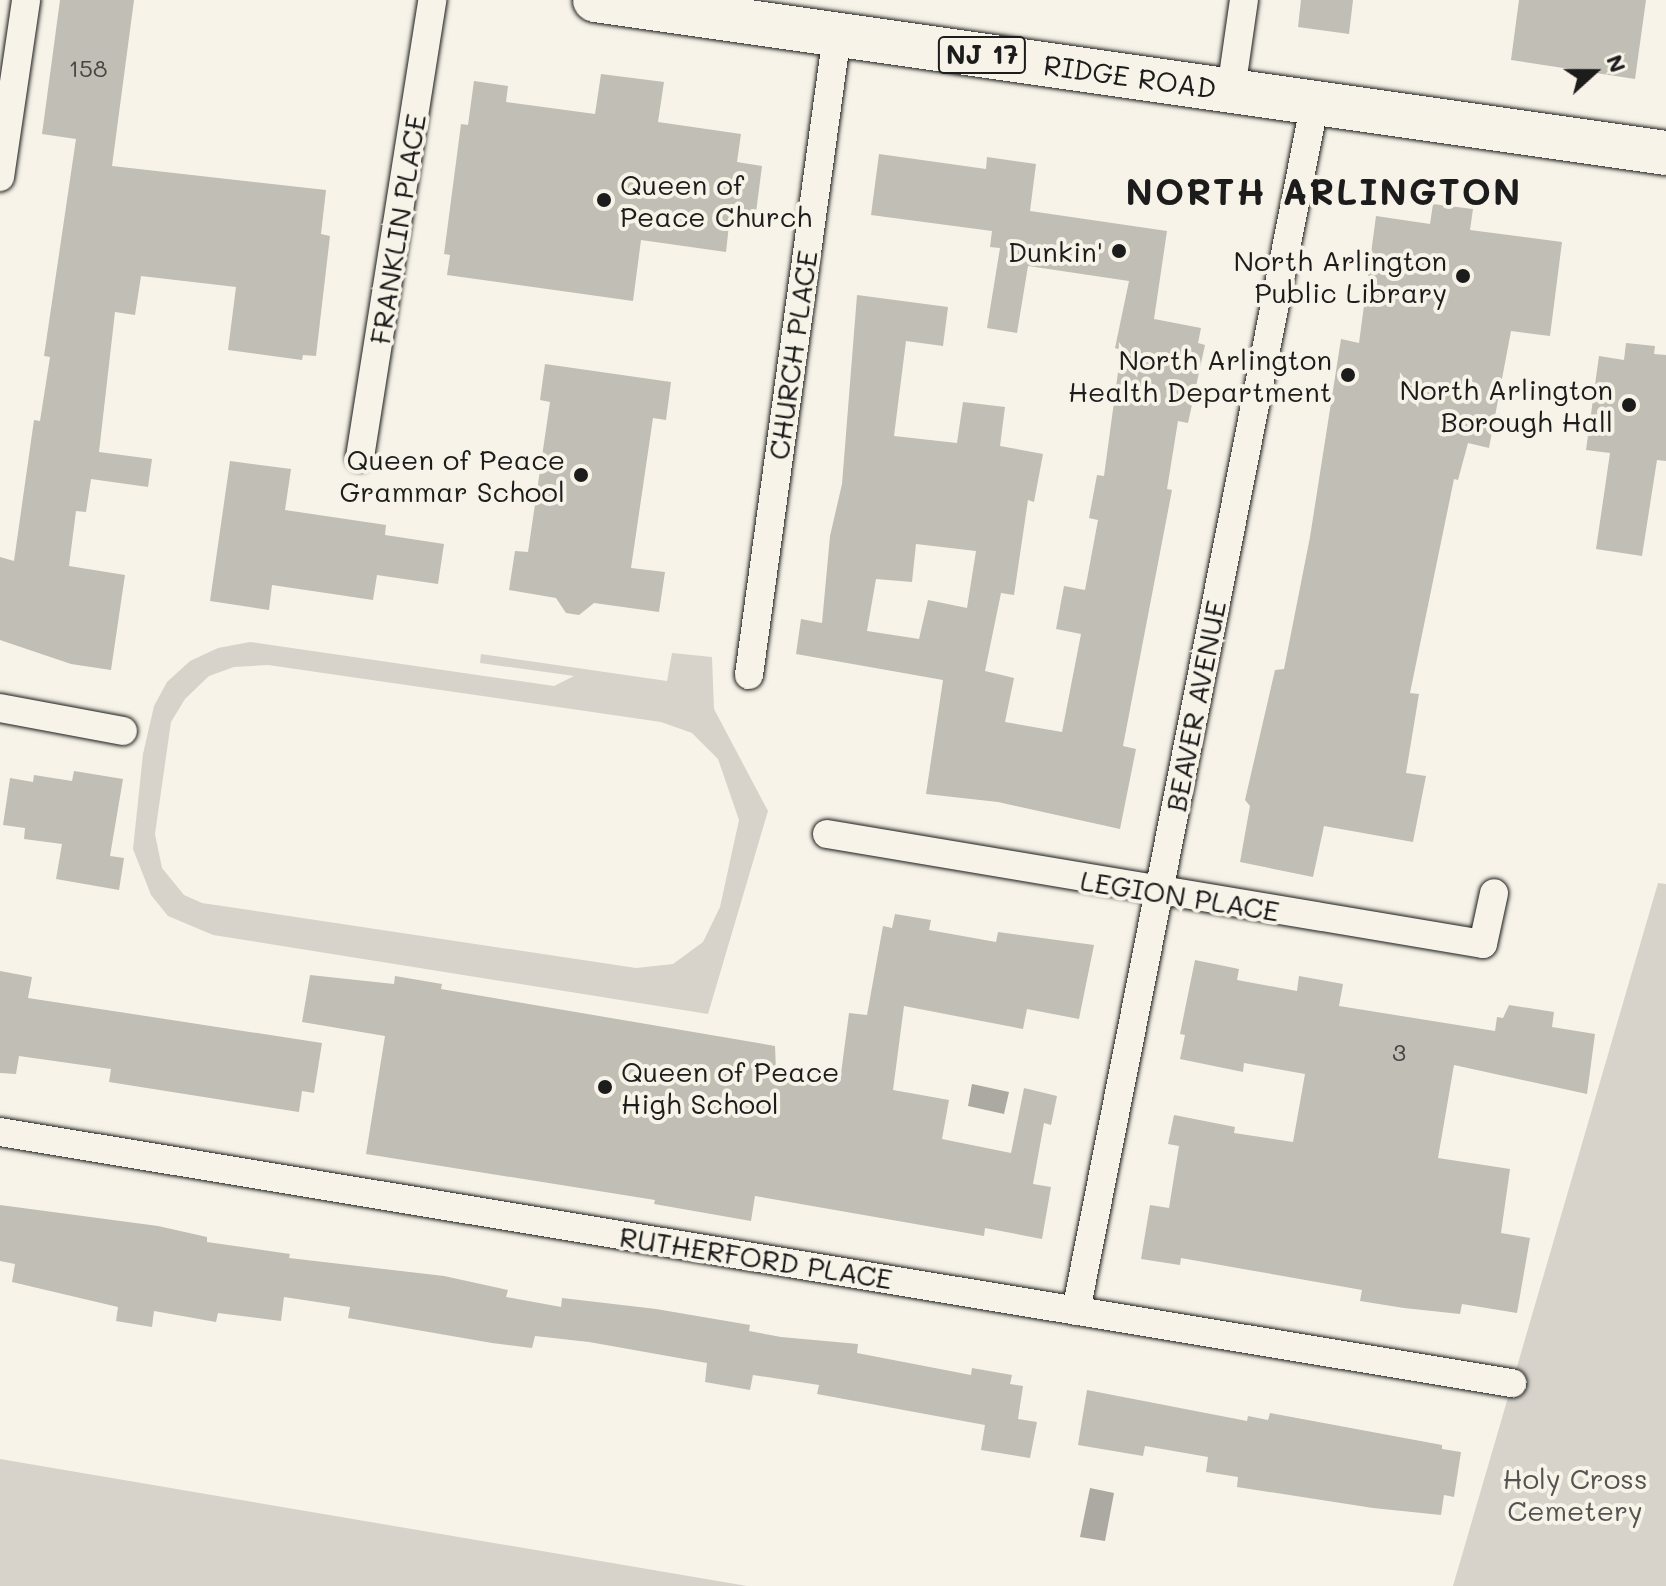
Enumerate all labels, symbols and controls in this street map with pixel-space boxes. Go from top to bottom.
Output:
north arrow [1554,32,1634,112]
road number: NJ 17 [936,33,1028,77]
street label: RIDGE ROAD [1042,47,1218,105]
text: N [1600,50,1633,76]
house number: 158 [68,54,108,82]
street label: FRANKLIN PLACE [362,111,432,347]
place label: Queen of Peace Church [620,167,812,233]
district label: NORTH ARLINGTON [1126,169,1522,213]
marker: Queen of Peace Church [595,191,613,209]
place label: Dunkin' [1008,234,1103,268]
marker: Dunkin' [1110,242,1128,260]
place label: North Arlington Public Library [1233,243,1447,309]
street label: CHURCH PLACE [761,248,823,462]
marker: North Arlington Public Library [1454,267,1472,285]
place label: North Arlington Health Department [1068,342,1332,408]
marker: North Arlington Health Department [1339,366,1357,384]
place label: North Arlington Borough Hall [1399,372,1613,438]
marker: North Arlington Borough Hall [1620,396,1638,414]
place label: Queen of Peace Grammar School [339,442,565,508]
marker: Queen of Peace Grammar School [572,466,590,484]
street label: BEAVER AVENUE [1158,598,1232,814]
street label: LEGION PLACE [1078,863,1282,927]
house number: 3 [1392,1038,1406,1066]
place label: Queen of Peace High School [621,1054,839,1120]
marker: Queen of Peace High School [596,1078,614,1096]
street label: RUTHERFORD PLACE [617,1219,895,1295]
park label: Holy Cross Cemetery [1502,1461,1648,1527]

